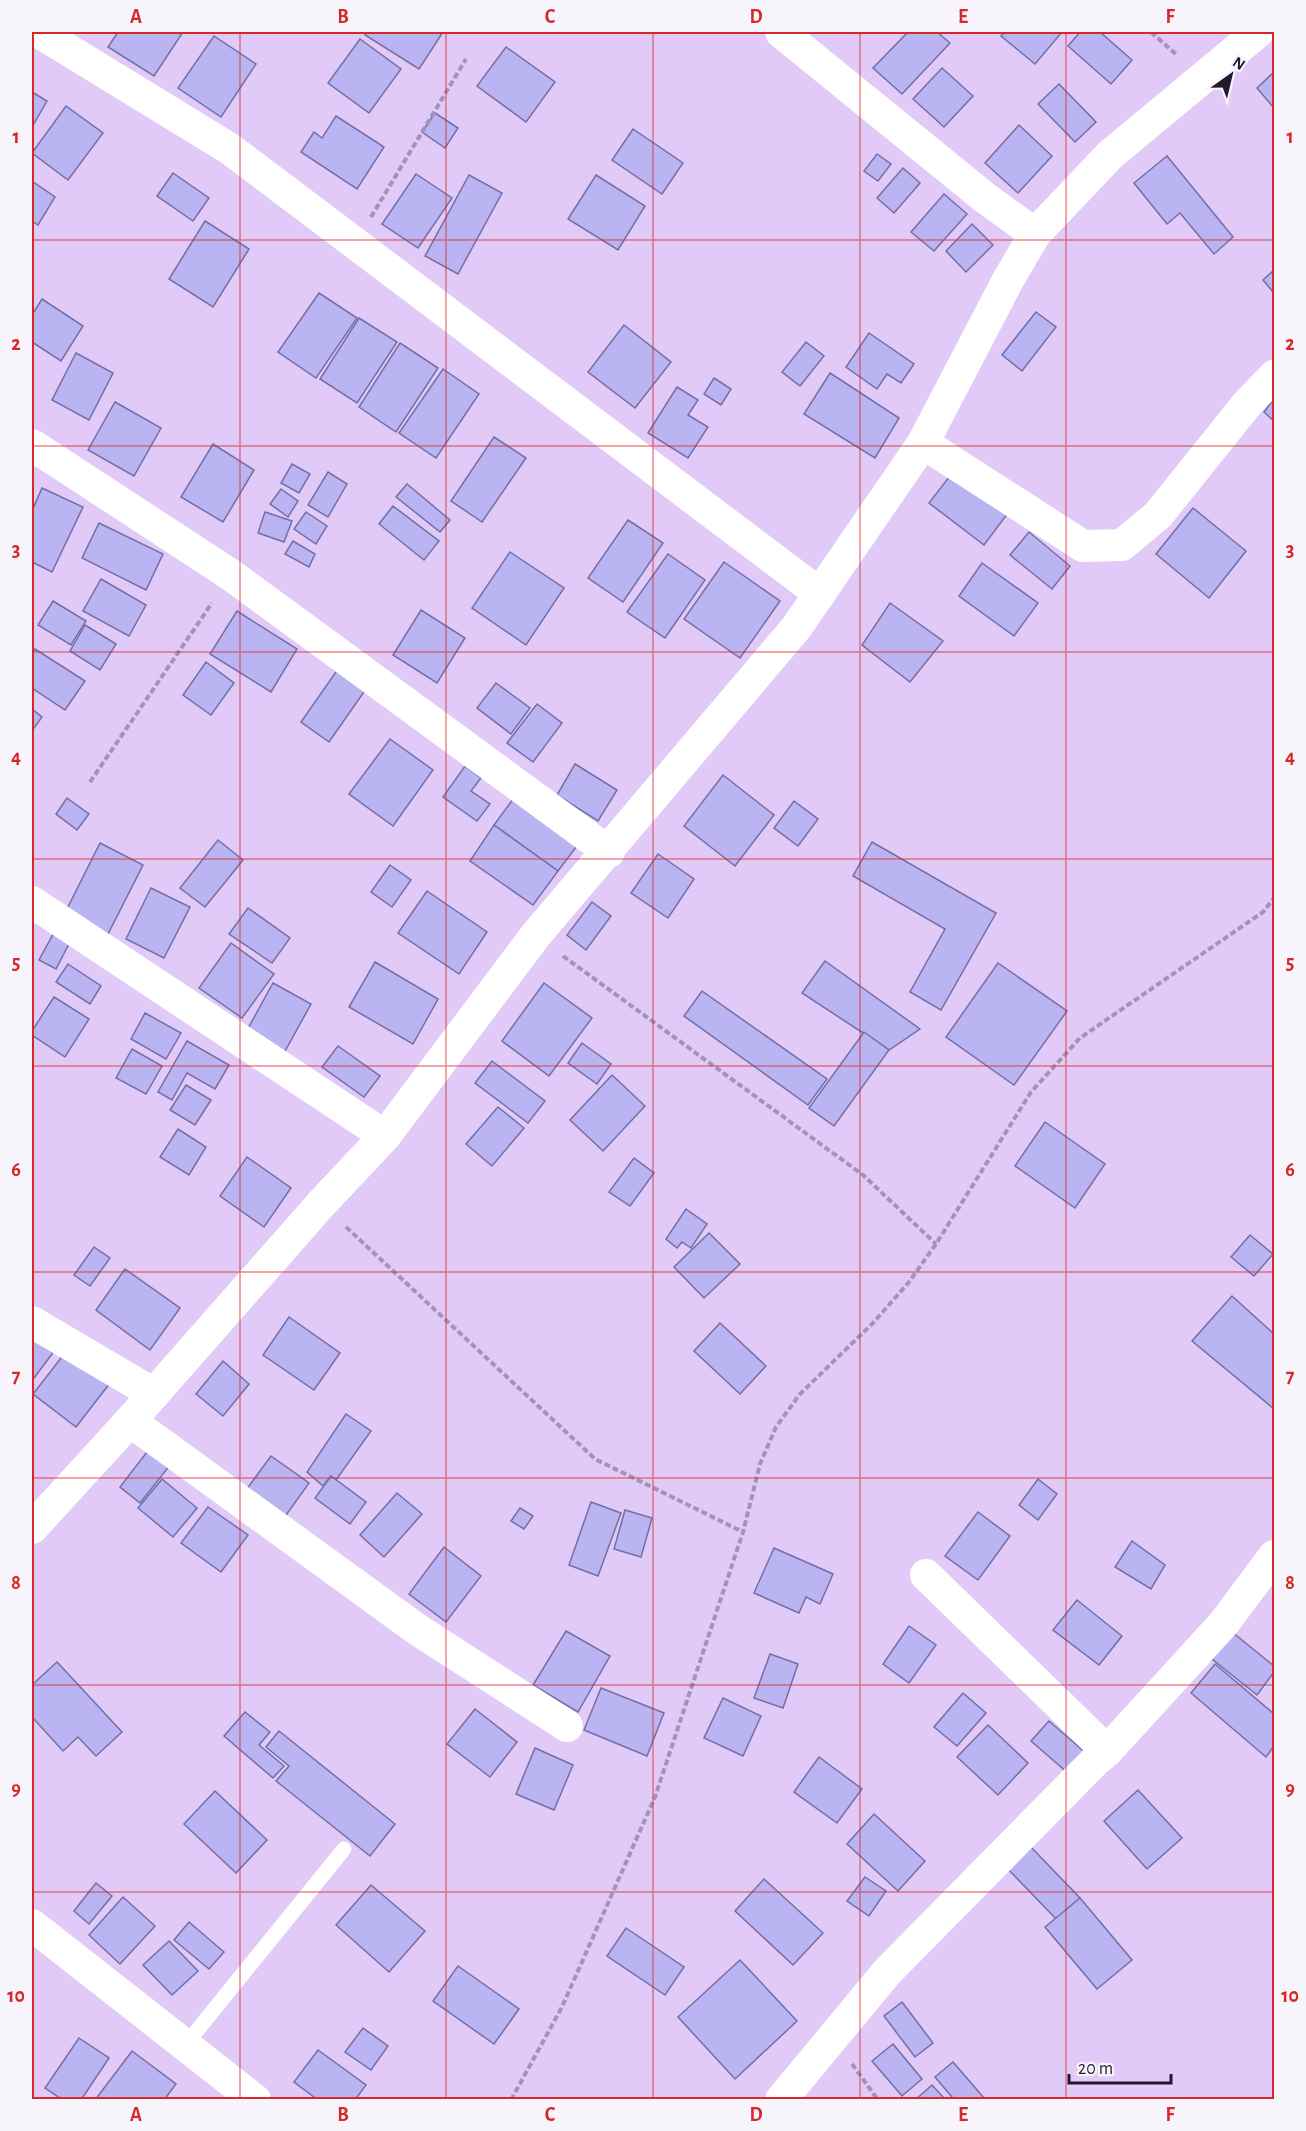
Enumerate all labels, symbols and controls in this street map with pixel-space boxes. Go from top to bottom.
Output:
text: A [130,7,142,27]
text: B [337,7,349,27]
text: C [545,7,556,27]
text: D [749,7,763,27]
text: E [958,7,968,27]
text: F [1165,7,1175,27]
north arrow [1201,45,1261,105]
text: N [1230,54,1248,73]
text: 1 [12,127,20,147]
text: 1 [1286,127,1294,147]
text: 2 [11,334,21,354]
text: 2 [1285,334,1295,354]
text: 3 [12,540,20,560]
text: 3 [1286,540,1294,560]
text: 4 [11,747,21,767]
text: 4 [1285,747,1295,767]
text: 5 [12,953,20,973]
text: 5 [1286,953,1294,973]
text: 6 [11,1160,21,1180]
text: 6 [1285,1160,1295,1180]
text: 7 [12,1366,21,1386]
text: 7 [1286,1366,1295,1386]
text: 8 [11,1573,21,1593]
text: 8 [1285,1573,1295,1593]
text: 9 [11,1779,21,1799]
text: 9 [1285,1779,1295,1799]
text: 10 [7,1986,25,2006]
text: 10 [1281,1986,1299,2006]
scale bar [1069,2047,1171,2085]
text: 20 m [1078,2060,1113,2078]
text: A [130,2105,142,2125]
text: B [337,2105,349,2125]
text: C [545,2105,556,2125]
text: D [749,2105,763,2125]
text: E [958,2105,968,2125]
text: F [1165,2105,1175,2125]

